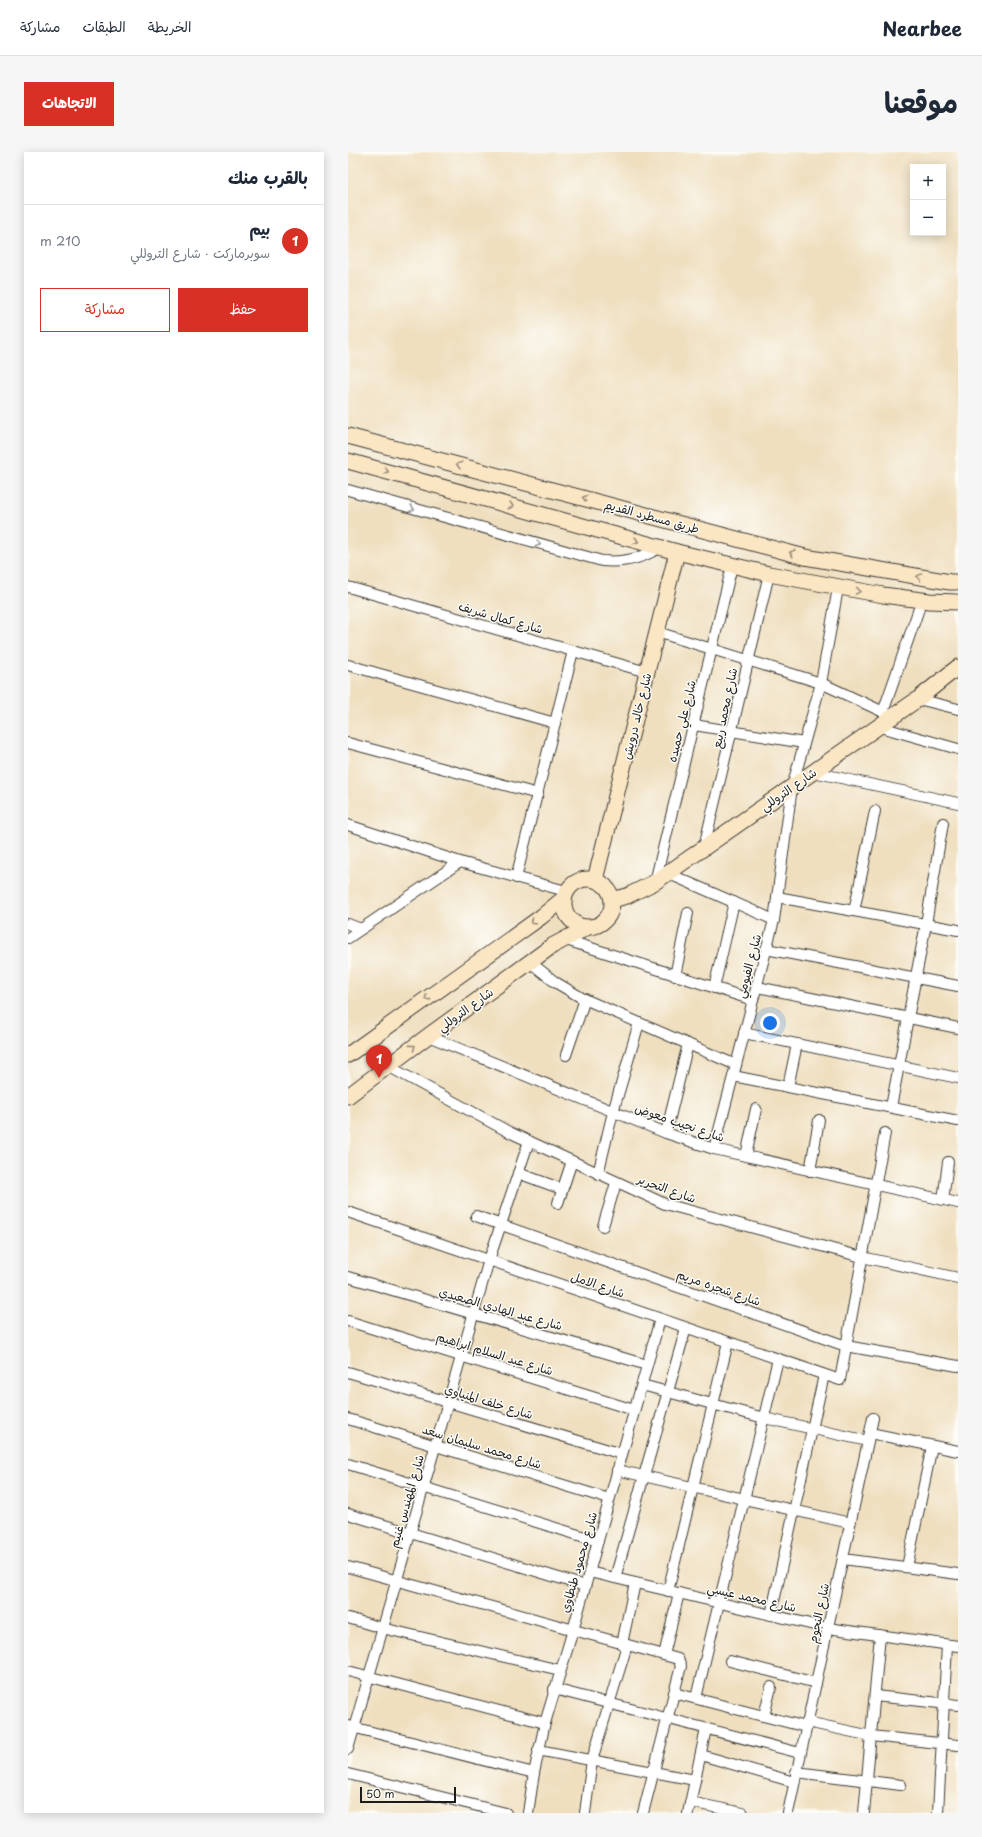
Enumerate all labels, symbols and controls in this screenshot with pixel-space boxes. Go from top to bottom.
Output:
text: Nearbee [882,14,962,42]
text: مشاركة [20,16,60,37]
text: الطبقات [82,16,126,37]
text: الخريطة [148,16,191,37]
text: موقعنا [884,80,958,123]
button: الاتجاهات [24,82,114,126]
text: بالقرب منك [228,164,308,190]
map controls [910,164,946,236]
button: + [910,164,946,200]
button: − [910,200,946,236]
text: بيم [249,217,270,240]
text: 210 m [40,231,81,250]
text: 1 [292,231,298,250]
text: سوبرماركت · شارع التروللي [130,243,270,262]
button: مشاركة [40,288,170,332]
button: حفظ [178,288,308,332]
one-way arrow [456,461,463,470]
one-way arrow [382,466,389,475]
one-way arrow [582,495,588,503]
street label: طريق مسطرد القديم [602,495,702,538]
one-way arrow [507,501,514,510]
one-way arrow [409,504,416,513]
one-way arrow [632,536,639,545]
one-way arrow [534,539,541,548]
one-way arrow [788,549,795,558]
one-way arrow [916,573,923,582]
one-way arrow [855,586,861,595]
street label: شارع كمال شريف [456,596,545,639]
street label: شارع محمد ربيع [707,666,742,750]
street label: شارع خالد درويش [617,671,656,761]
street label: شارع علي حميده [662,678,703,765]
street label: شارع التروللي [756,763,822,817]
one-way arrow [530,917,537,925]
street label: شارع الفيومي [731,932,768,1001]
street label: شارع التروللي [433,983,498,1038]
one-way arrow [425,993,432,1000]
your location [760,1013,780,1033]
pin: 1 [366,1045,392,1078]
one-way arrow [408,1045,415,1052]
street label: شارع نجيب معوض [632,1098,727,1147]
street label: شارع التحرير [634,1169,699,1208]
street label: شارع شجره مريم [674,1264,763,1311]
street label: شارع الامل [568,1266,627,1303]
street label: شارع عبد الهادي الصعيدي [437,1282,565,1335]
street label: شارع عبد السلام ابراهيم [434,1327,555,1380]
street label: شارع خلف المنياوي [442,1379,535,1424]
street label: شارع محمد سليمان سعد [420,1419,544,1474]
street label: شارع المهندس غنيم [384,1452,429,1550]
street label: شارع محمود طنطاوي [555,1509,602,1615]
street label: شارع محمد عيسي [705,1578,798,1619]
street label: شارع النجوم [803,1581,834,1645]
scale bar [360,1785,456,1804]
text: 50 m [366,1785,395,1802]

